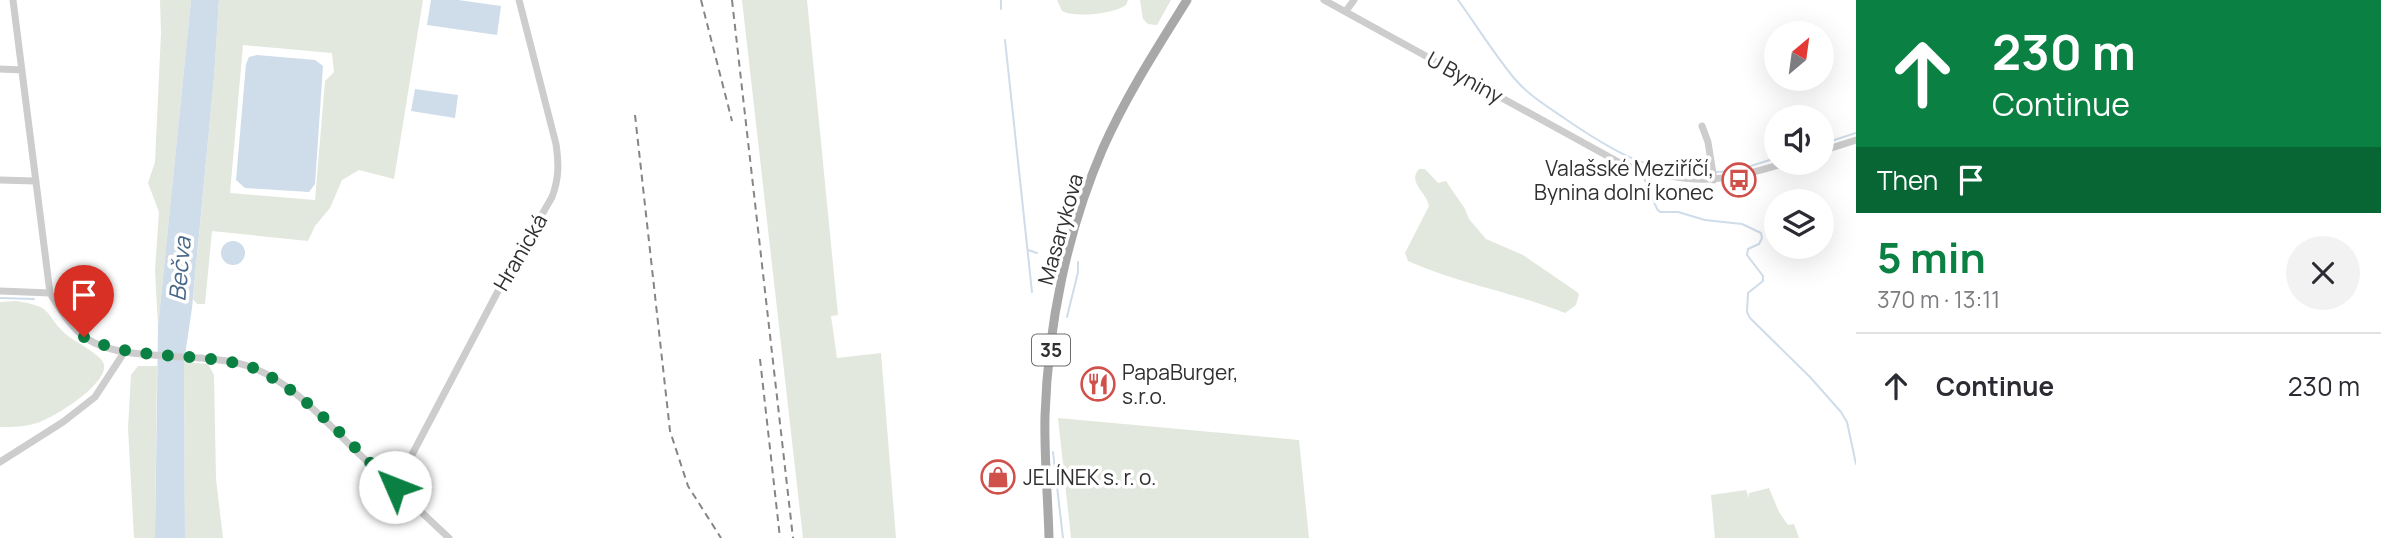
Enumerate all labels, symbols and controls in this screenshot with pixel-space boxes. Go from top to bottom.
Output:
text: 230 m [1992,18,2136,85]
north arrow [1764,21,1834,91]
map controls [1764,21,1834,259]
icon: ahead [1877,28,1968,119]
street label: U Byniny [1422,45,1508,109]
text: Continue [1992,82,2130,126]
button: sound [1764,105,1834,175]
place label: Valašské Meziříčí, Bynina dolní konec [1534,154,1714,206]
bus stop icon: Valašské Meziříčí, Bynina dolní konec [1720,161,1758,199]
icon: arrive [1952,161,1990,199]
text: Then [1877,162,1938,198]
street label: Masarykova [1031,170,1089,288]
button: layers [1764,189,1834,259]
street label: Hranická [487,209,553,295]
text: 5 min [1877,228,1986,286]
water label: Bečva [160,234,198,302]
button: close [2286,236,2360,310]
pin [54,265,114,337]
icon: arrive [65,276,103,314]
text: 370 m · 13:11 [1877,283,2000,315]
road number: 35 [1032,334,1070,366]
place label: PapaBurger, s.r.o. [1122,358,1239,410]
restaurant icon: PapaBurger, s.r.o. [1079,365,1117,403]
icon: ahead [1877,367,1915,405]
text: Continue [1936,368,2054,404]
text: 230 m [2288,368,2360,404]
position arrow [358,450,432,524]
shop icon: JELÍNEK s. r. o. [979,458,1017,496]
place label: JELÍNEK s. r. o. [1023,463,1156,491]

